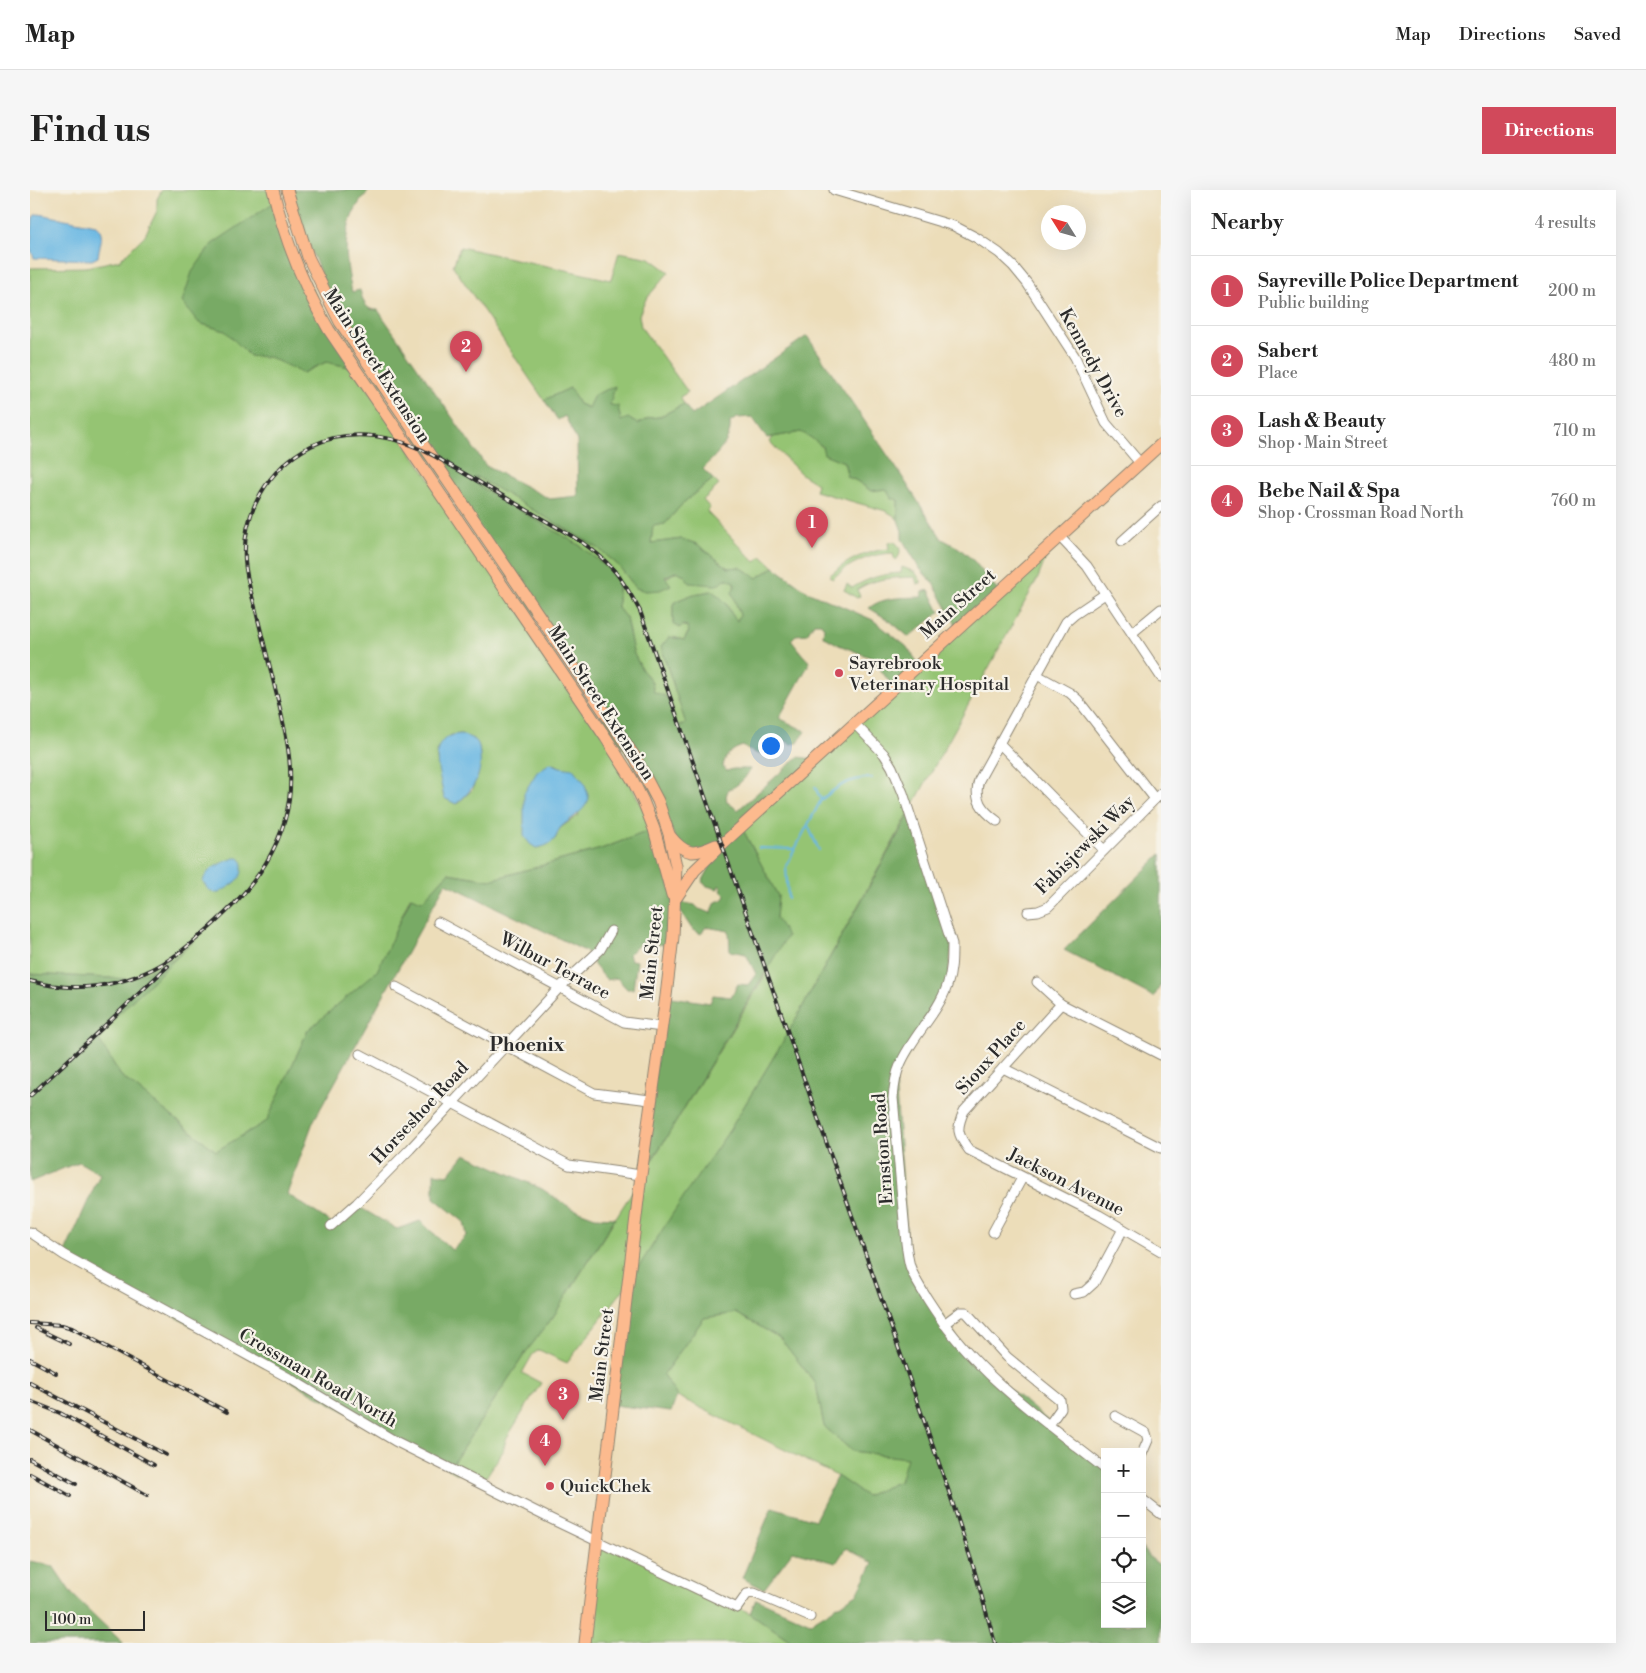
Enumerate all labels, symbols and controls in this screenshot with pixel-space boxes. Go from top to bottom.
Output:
text: Map [25,20,75,50]
text: Map [1395,23,1431,46]
text: Directions [1459,23,1546,46]
text: Saved [1574,23,1621,46]
button: Directions [1482,107,1616,154]
text: Find us [30,109,150,152]
north arrow [1041,205,1086,250]
text: Nearby [1211,210,1284,236]
text: 4 results [1535,213,1596,233]
text: Sayreville Police Department [1258,269,1519,293]
text: 1 [1223,281,1231,301]
text: 200 m [1548,281,1596,301]
street label: Main Street Extension [318,284,436,448]
text: Public building [1258,293,1369,313]
street label: Kennedy Drive [1054,304,1132,422]
pin: 2 [450,331,482,372]
text: Sabert [1258,339,1318,363]
text: 2 [1222,351,1232,371]
text: 480 m [1549,351,1596,371]
text: Place [1258,363,1298,383]
text: Lash & Beauty [1258,409,1386,433]
text: 3 [1222,421,1232,441]
text: 710 m [1553,421,1596,441]
text: Shop · Main Street [1258,433,1388,453]
text: Bebe Nail & Spa [1258,479,1400,503]
text: 4 [1222,491,1232,511]
text: 760 m [1551,491,1596,511]
text: Shop · Crossman Road North [1258,503,1464,523]
pin: 1 [796,507,828,548]
street label: Main Street [915,563,1001,644]
street label: Main Street Extension [542,621,660,785]
place label: Sayrebrook Veterinary Hospital [848,652,1010,696]
marker: Sayrebrook Veterinary Hospital [833,667,845,679]
your location [758,733,784,759]
street label: Fabisjewski Way [1030,790,1140,900]
street label: Main Street [636,904,668,1001]
street label: Wilbur Terrace [495,927,614,1005]
street label: Sioux Place [951,1014,1031,1100]
district label: Phoenix [489,1033,565,1057]
street label: Horseshoe Road [366,1056,474,1169]
street label: Ernston Road [868,1092,898,1206]
street label: Jackson Avenue [1003,1142,1128,1221]
street label: Main Street [585,1306,619,1403]
street label: Crossman Road North [235,1323,402,1433]
pin: 3 [547,1379,579,1420]
pin: 4 [529,1425,561,1466]
map controls [1101,1448,1146,1628]
button: + [1101,1448,1146,1493]
place label: QuickChek [560,1475,652,1498]
marker: QuickChek [544,1480,556,1492]
button: − [1101,1493,1146,1538]
button: locate [1101,1538,1146,1583]
button: layers [1101,1583,1146,1628]
scale bar [45,1608,145,1631]
text: 100 m [52,1611,91,1629]

